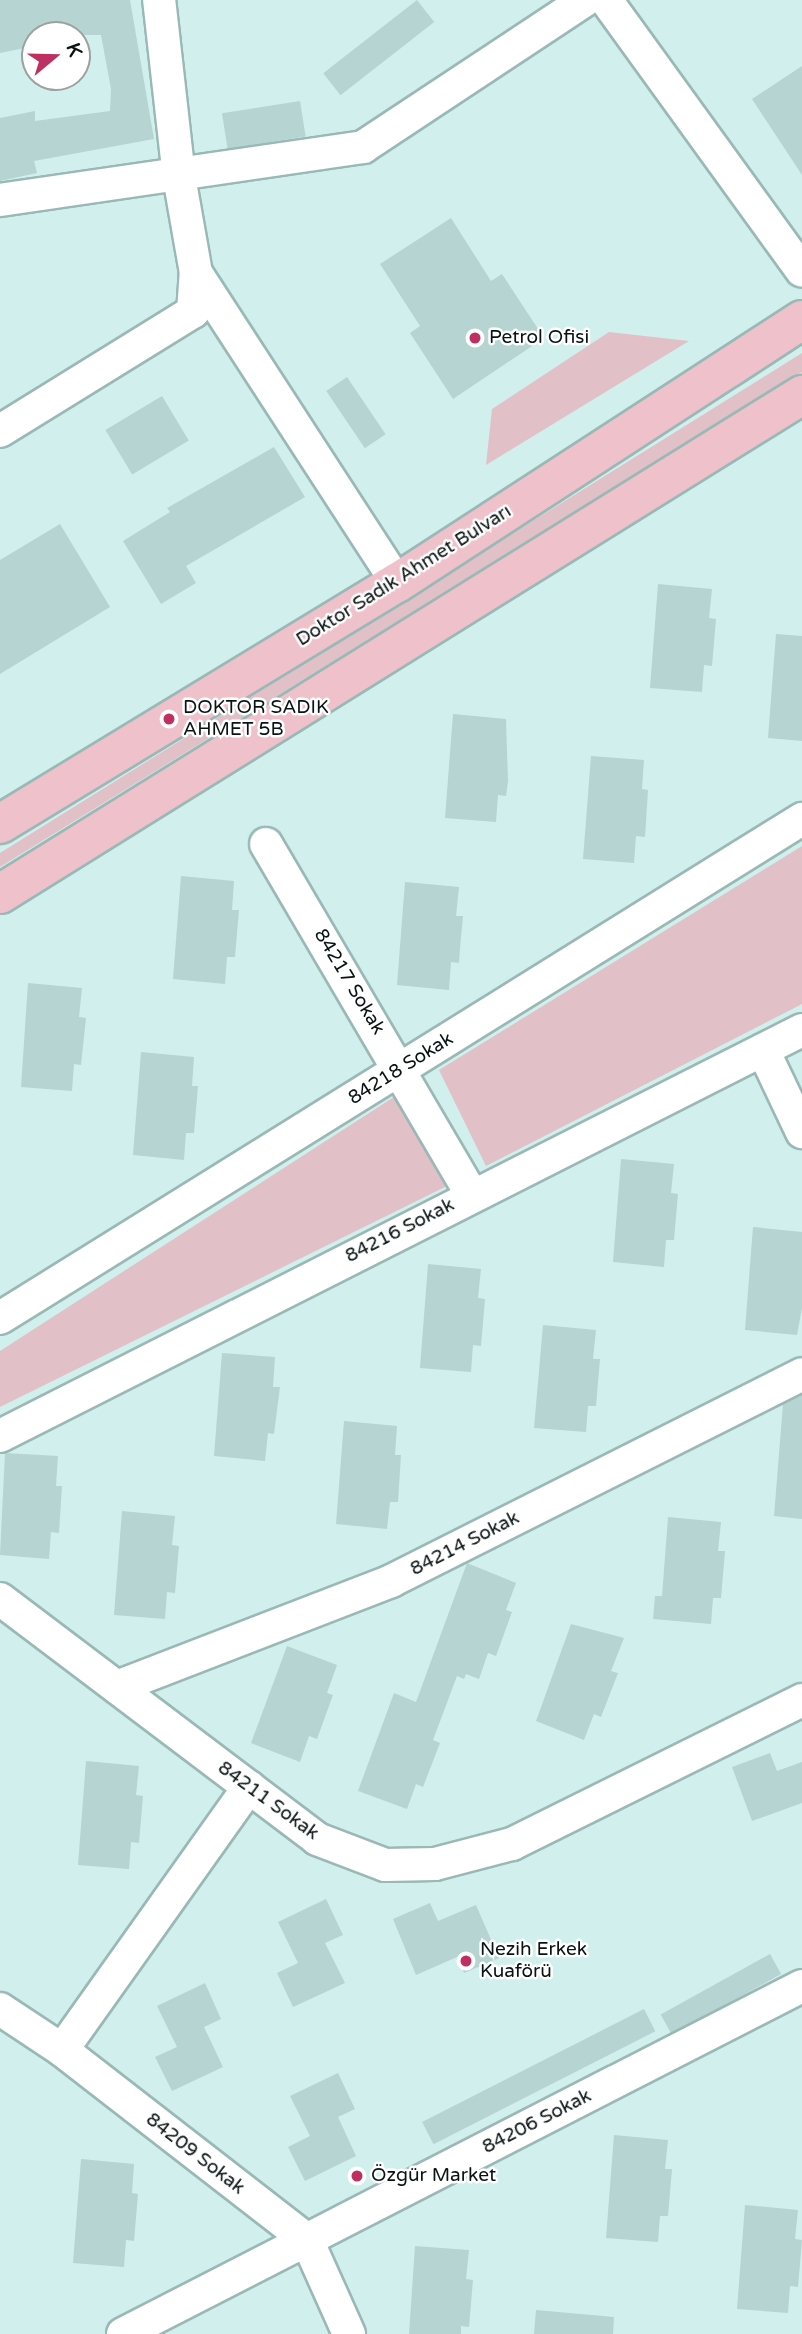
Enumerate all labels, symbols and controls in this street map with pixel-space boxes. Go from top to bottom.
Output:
north arrow [21,21,91,91]
text: K [61,40,86,59]
place label: Petrol Ofisi [489,327,589,349]
marker: Petrol Ofisi [467,330,483,346]
street label: Doktor Sadık Ahmet Bulvarı [292,500,516,652]
place label: DOKTOR SADIK AHMET 5B [183,697,329,741]
marker: DOKTOR SADIK AHMET 5B [161,711,177,727]
street label: 84217 Sokak [309,925,389,1039]
street label: 84218 Sokak [344,1028,458,1110]
street label: 84216 Sokak [342,1194,458,1268]
street label: 84214 Sokak [407,1507,523,1581]
street label: 84211 Sokak [213,1757,323,1845]
place label: Nezih Erkek Kuaförü [480,1939,587,1983]
marker: Nezih Erkek Kuaförü [458,1953,474,1969]
street label: 84206 Sokak [479,2085,595,2159]
street label: 84209 Sokak [141,2108,249,2200]
place label: Özgür Market [371,2165,496,2187]
marker: Özgür Market [349,2168,365,2184]

